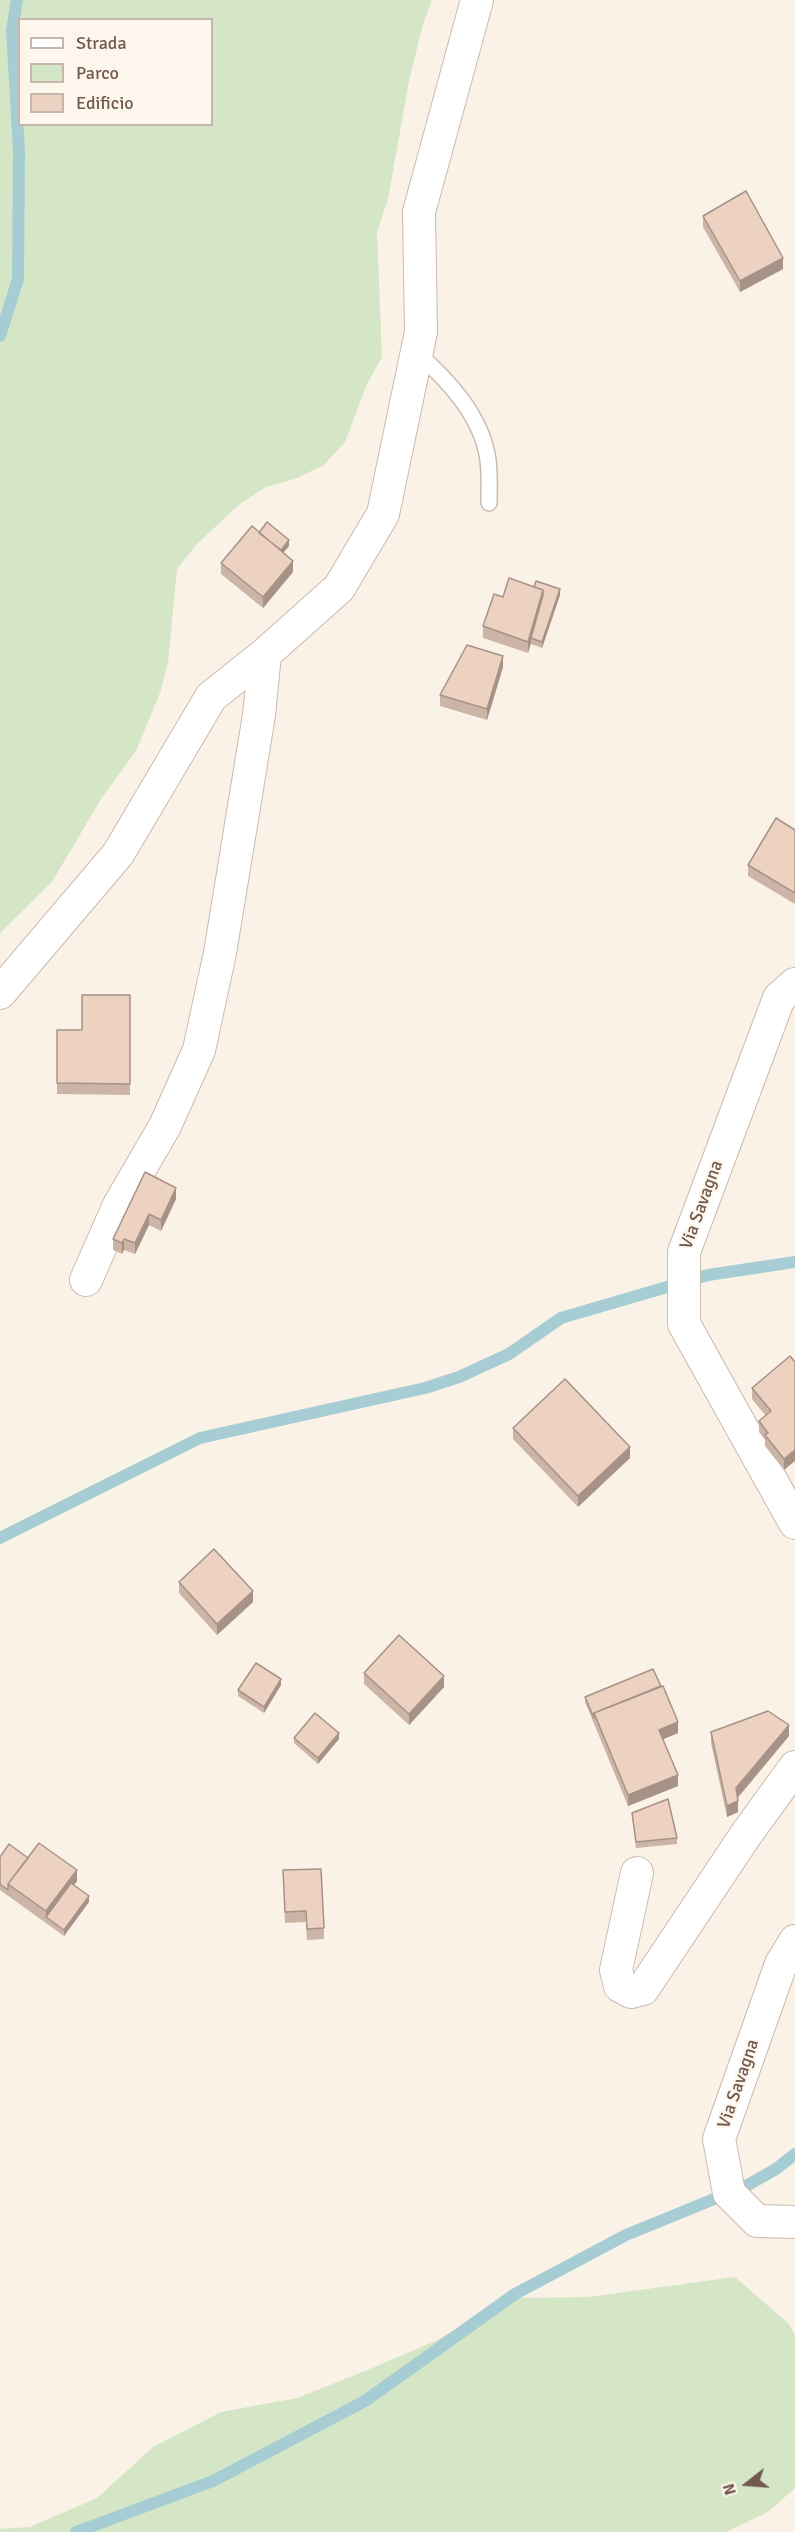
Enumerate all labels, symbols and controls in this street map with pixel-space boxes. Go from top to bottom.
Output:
legend [18,18,213,126]
text: Strada [76,32,127,54]
text: Parco [76,62,119,84]
text: Edificio [76,92,134,114]
street label: Via Savagna [676,1158,728,1252]
street label: Via Savagna [714,2037,764,2131]
north arrow [717,2454,777,2514]
text: N [719,2481,741,2498]

